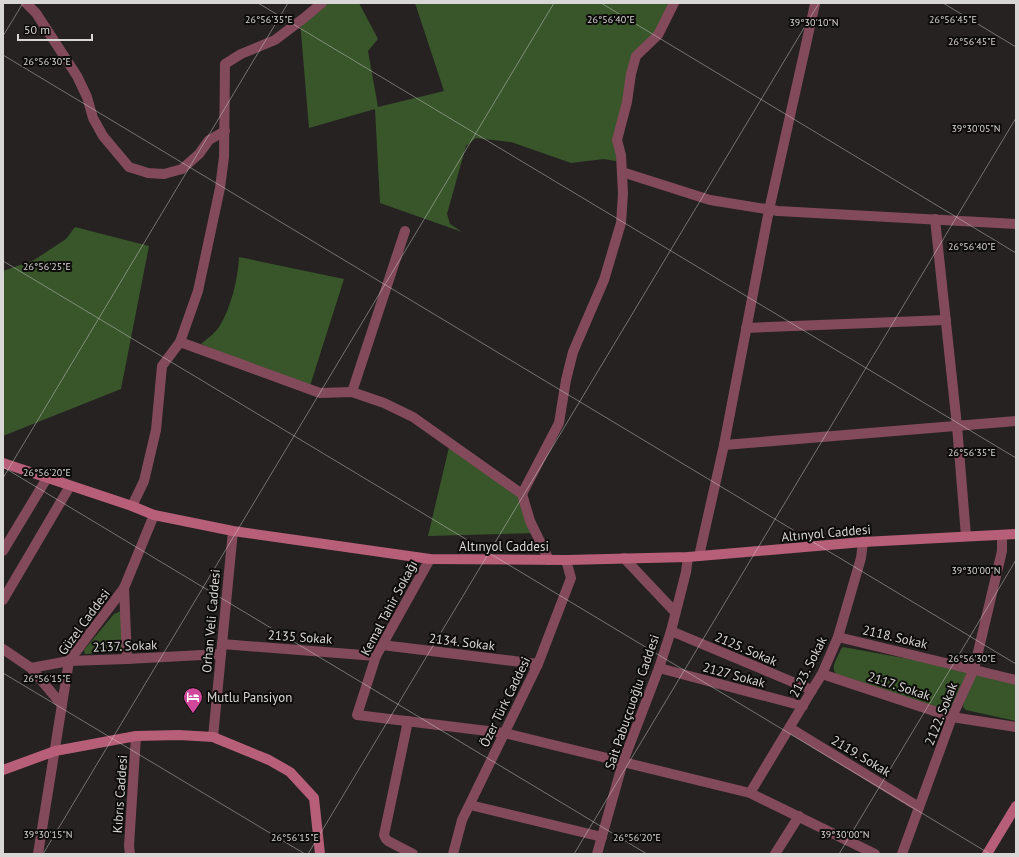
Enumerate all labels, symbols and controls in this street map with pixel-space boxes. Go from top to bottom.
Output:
text: 26°56'35"E [245,13,293,26]
text: 26°56'40"E [587,13,635,26]
text: 26°56'45"E [929,13,977,26]
scale bar [18,16,92,42]
text: 39°30'10"N [789,16,839,29]
text: 50 m [24,22,50,37]
text: 26°56'45"E [948,35,996,48]
text: 26°56'30"E [23,55,71,68]
text: 39°30'05"N [951,122,1001,135]
text: 26°56'40"E [948,240,996,253]
text: 26°56'25"E [23,260,71,273]
text: 26°56'35"E [948,446,996,459]
text: 26°56'20"E [23,466,71,479]
street label: Altınyol Caddesi [781,521,871,545]
street label: Altınyol Caddesi [459,538,549,555]
street label: Kemal Tahir Sokağı [357,557,421,659]
text: 39°30'00"N [951,564,1001,577]
street label: Orhan Veli Caddesi [198,568,224,674]
street label: Güzel Caddesi [54,586,114,658]
street label: 2118. Sokak [861,621,930,653]
street label: 2135 Sokak [267,626,334,648]
street label: 2125. Sokak [712,628,781,670]
street label: 2134. Sokak [428,630,497,655]
street label: Sait Pabuçcuoğlu Caddesi [601,632,663,772]
street label: 2123. Sokak [785,633,831,700]
street label: 2137. Sokak [92,636,159,656]
text: 26°56'30"E [948,652,996,665]
street label: Özer Türk Caddesi [476,654,534,750]
street label: 2127 Sokak [701,659,768,692]
street label: 2117. Sokak [865,668,933,704]
text: 26°56'15"E [23,672,71,685]
street label: 2122. Sokak [921,679,962,748]
hotel icon: Mutlu Pansiyon [182,686,204,714]
place label: Mutlu Pansiyon [207,689,292,706]
street label: 2119. Sokak [828,732,894,781]
street label: Kıbrıs Caddesi [109,754,131,834]
text: 39°30'15"N [23,828,73,841]
text: 39°30'00"N [820,828,870,841]
text: 26°56'15"E [271,831,319,844]
text: 26°56'20"E [613,831,661,844]

